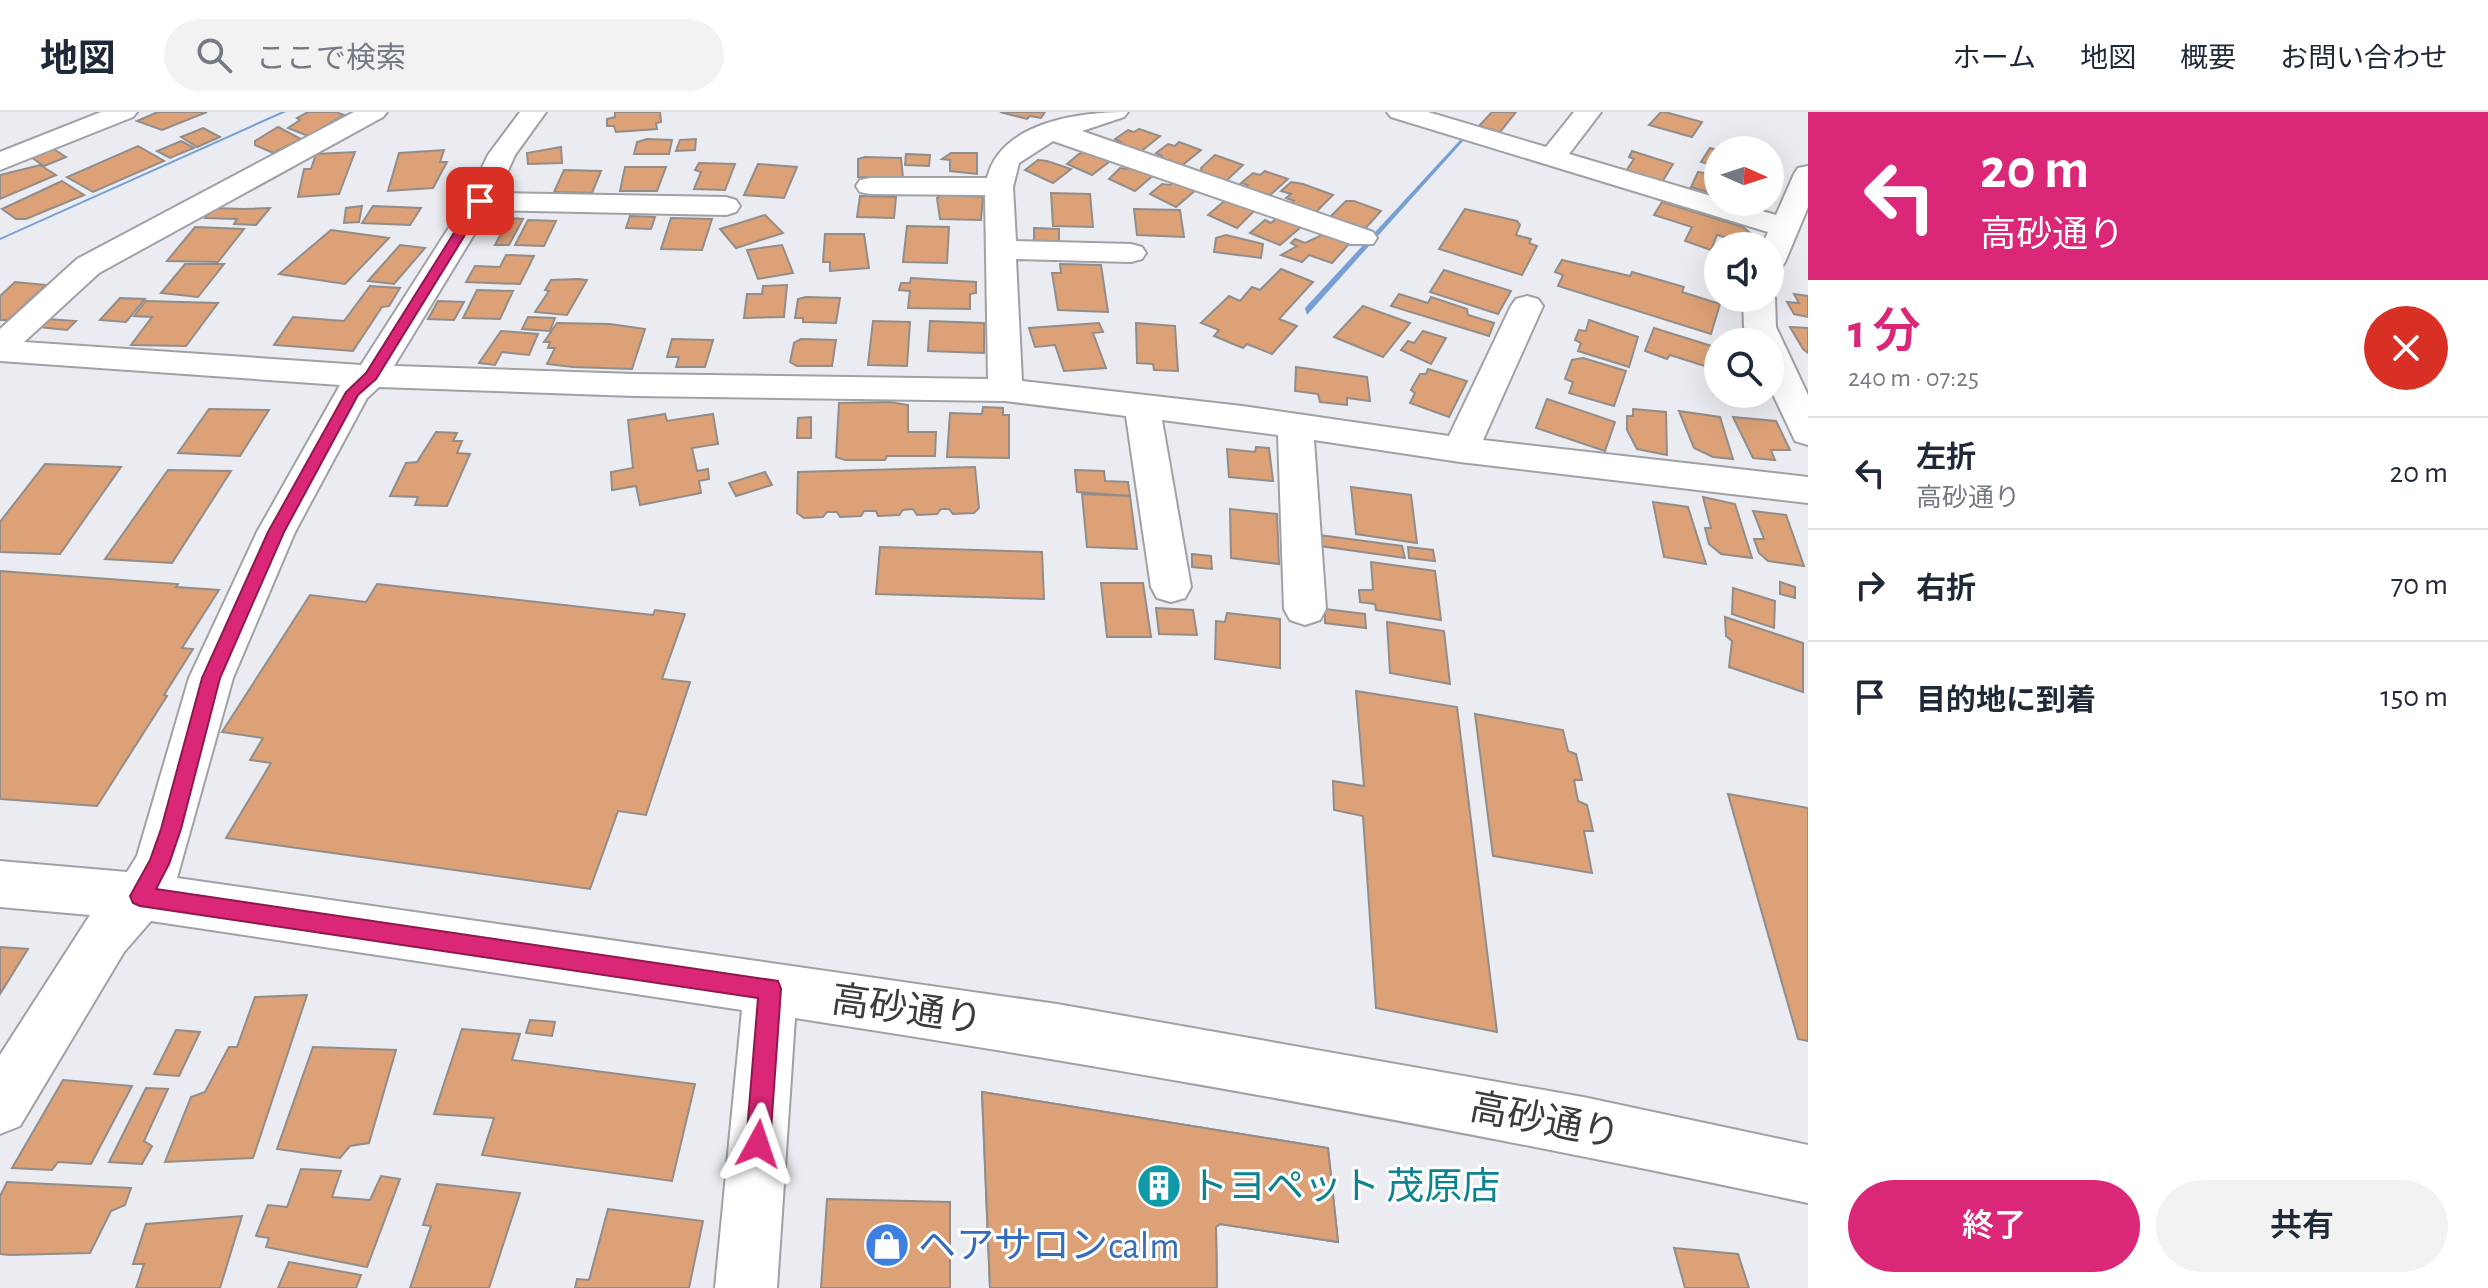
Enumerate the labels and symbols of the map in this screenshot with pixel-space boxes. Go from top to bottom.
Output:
north arrow [1704,136,1784,216]
pin [446,167,514,235]
street label: 高砂通り [829,980,985,1040]
street label: 高砂通り [1466,1087,1623,1155]
position arrow [716,1102,800,1186]
building icon: トヨペット 茂原店 [1135,1162,1183,1210]
place label: トヨペット 茂原店 [1190,1167,1500,1207]
shop icon: ヘアサロンcalm [863,1221,911,1269]
place label: ヘアサロンcalm [918,1228,1180,1266]

